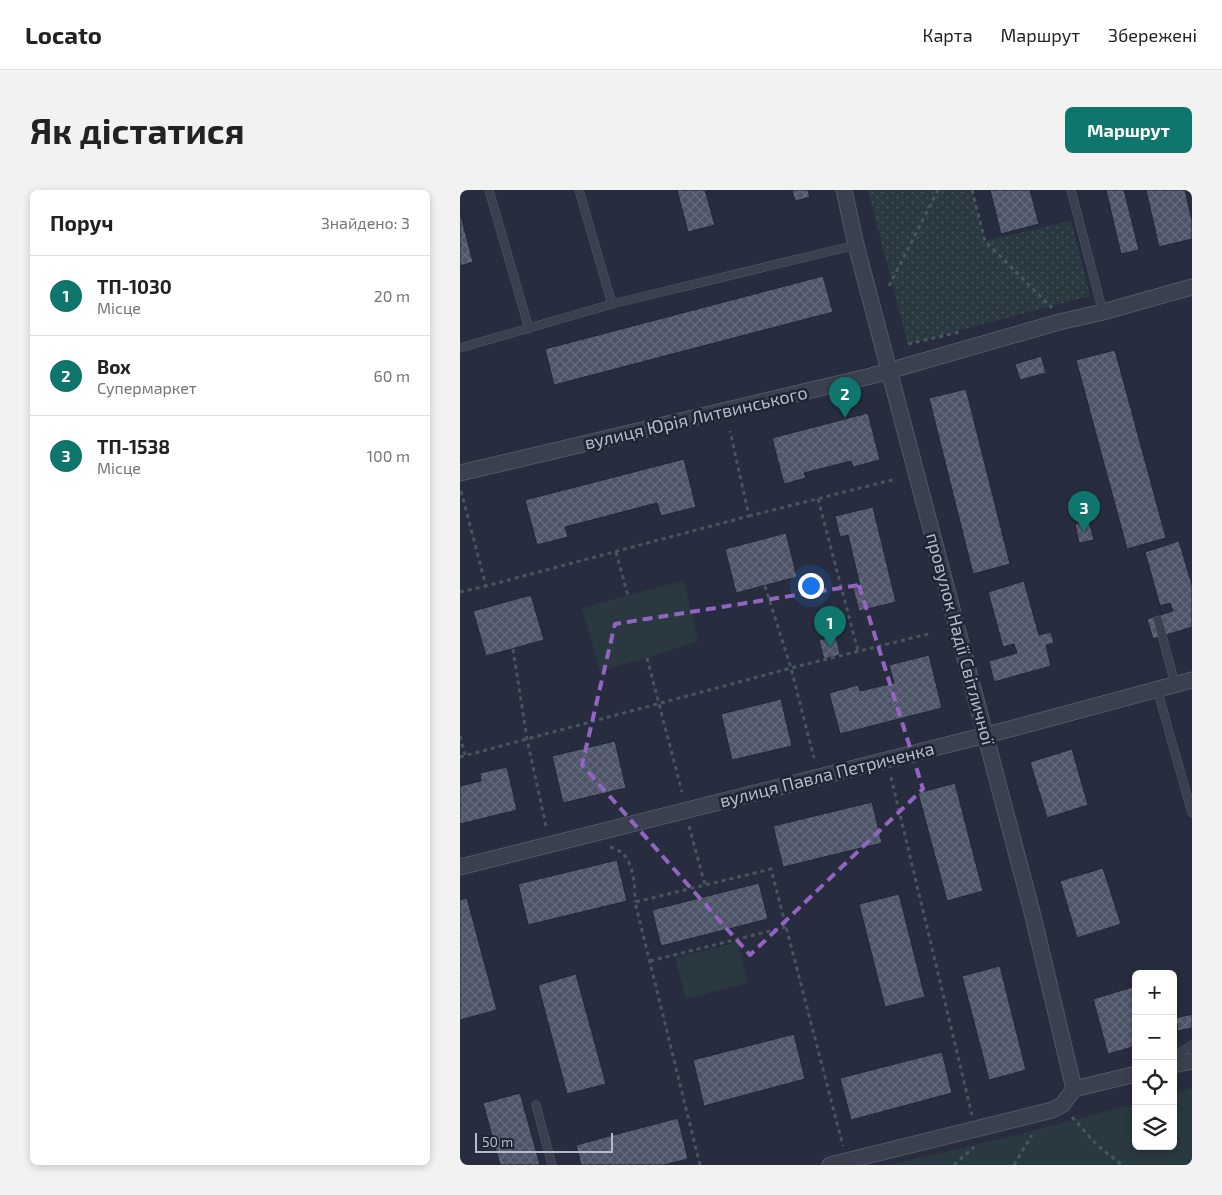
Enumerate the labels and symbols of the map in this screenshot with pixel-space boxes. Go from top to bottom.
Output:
pin: 2 [829,377,861,418]
street label: вулиця Юрія Литвинського [582,381,809,453]
pin: 3 [1068,491,1100,532]
street label: провулок Надії Світличної [922,530,1000,748]
your location [798,573,824,599]
pin: 1 [814,606,846,647]
street label: вулиця Павла Петриченка [717,737,936,811]
scale bar [475,1130,612,1153]

